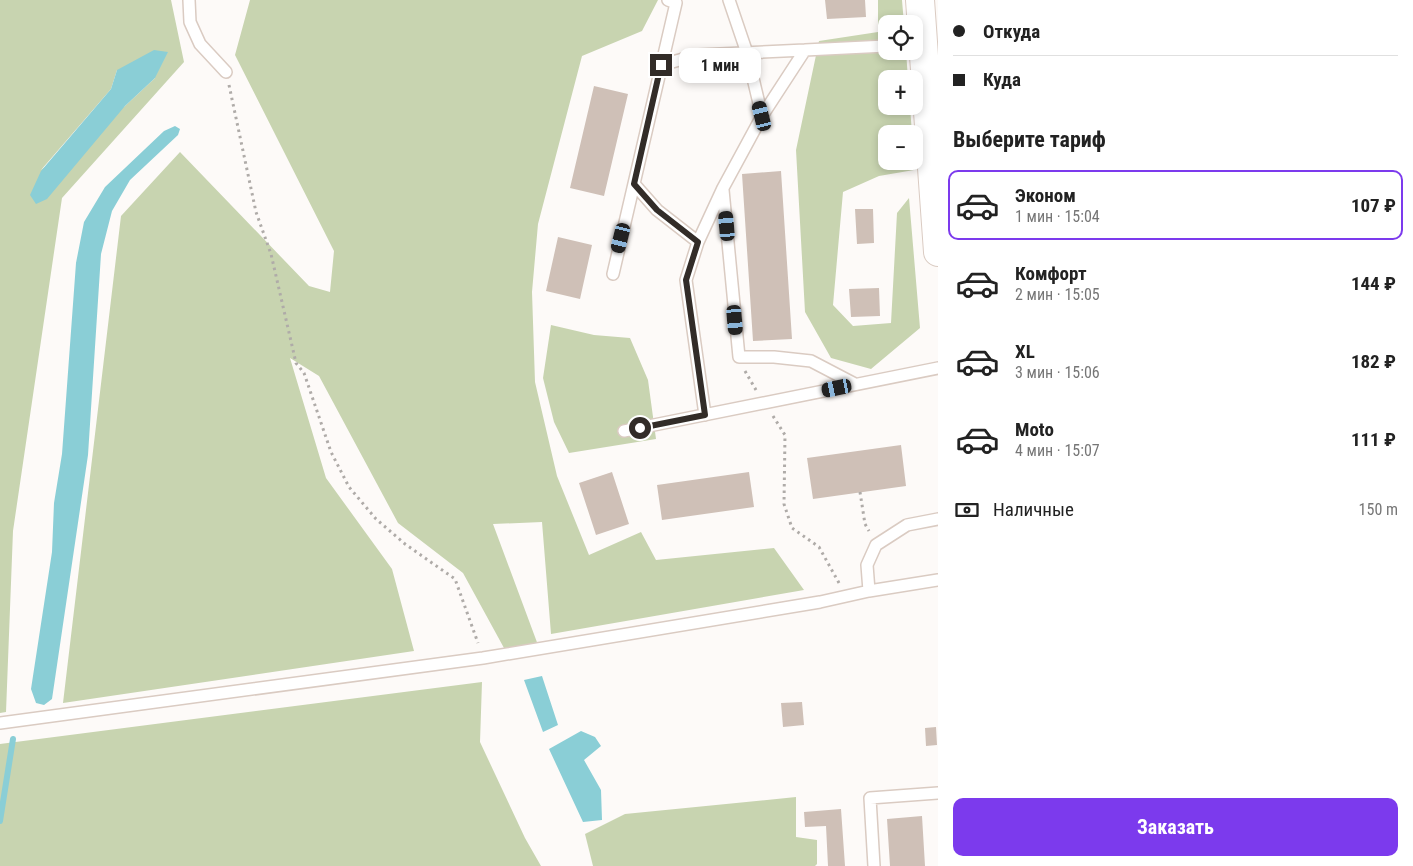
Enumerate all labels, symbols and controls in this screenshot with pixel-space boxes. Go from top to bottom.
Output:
map controls [878,15,923,170]
button: locate [878,15,923,60]
text: Откуда [983,20,1040,43]
callout: 1 мин [678,48,761,82]
route end [650,54,672,76]
text: 1 мин [701,56,739,75]
text: Куда [983,68,1021,91]
button: + [878,70,923,115]
car [751,100,772,132]
button: − [878,125,923,170]
text: Выберите тариф [953,127,1106,152]
icon: car [955,183,1000,228]
text: Эконом [1015,184,1076,207]
text: 107 ₽ [1351,194,1396,217]
text: 1 мин · 15:04 [1015,207,1100,226]
car [718,210,735,242]
car [610,222,631,254]
icon: car [955,261,1000,306]
text: Комфорт [1015,262,1087,285]
text: 144 ₽ [1351,272,1396,295]
text: 2 мин · 15:05 [1015,285,1100,304]
car [726,304,743,336]
icon: car [955,339,1000,384]
text: XL [1015,340,1035,363]
text: 182 ₽ [1351,350,1396,373]
text: 3 мин · 15:06 [1015,363,1100,382]
car [820,378,853,398]
route start [629,417,651,439]
icon: car [955,417,1000,462]
text: Moto [1015,418,1054,441]
text: 111 ₽ [1351,428,1396,451]
text: 4 мин · 15:07 [1015,441,1100,460]
icon: cash [953,496,981,524]
text: Наличные [993,498,1074,521]
text: 150 m [1359,500,1398,519]
button: Заказать [953,798,1398,856]

